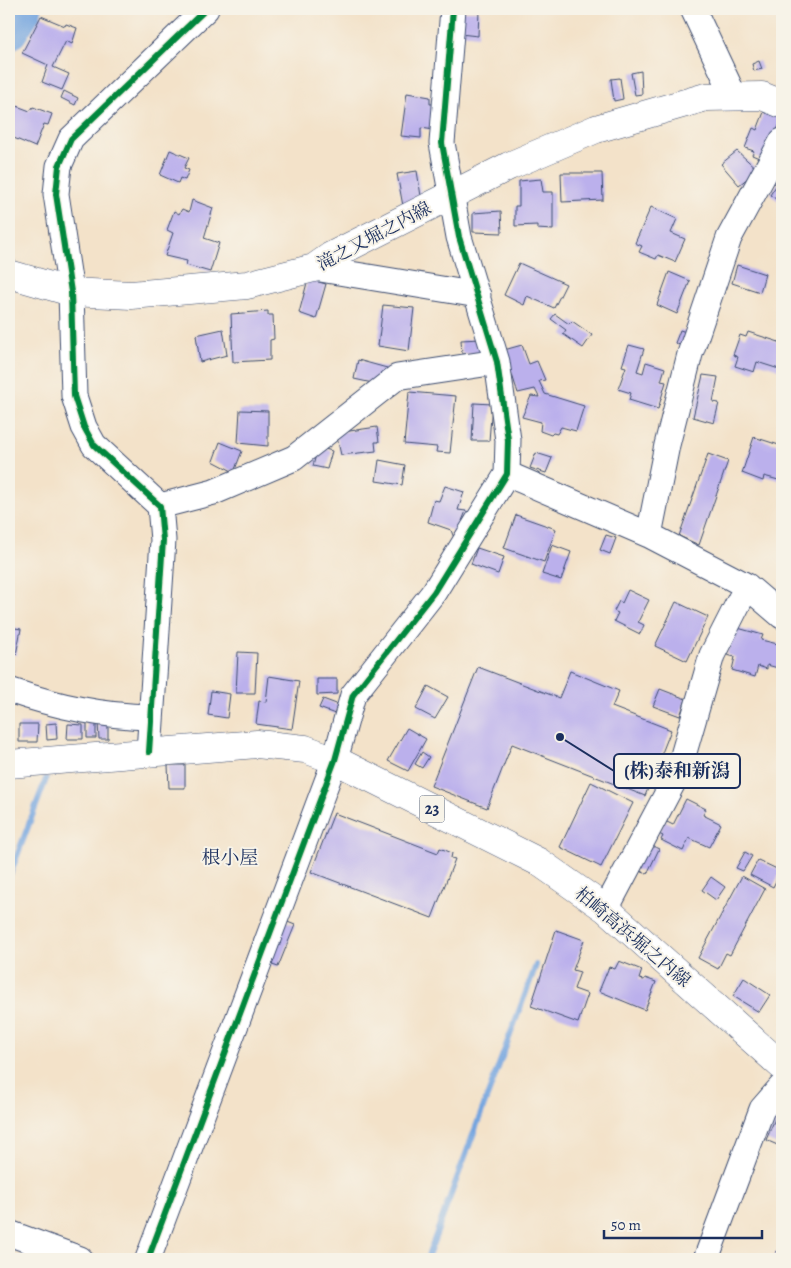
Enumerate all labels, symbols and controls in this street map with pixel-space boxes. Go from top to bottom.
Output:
street label: 滝之又堀之内線 [313,196,435,276]
callout: (株)泰和新潟 [614,754,740,788]
text: (株)泰和新潟 [624,758,730,784]
road number: 23 [420,796,444,822]
district label: 根小屋 [201,845,259,871]
street label: 柏崎高浜堀之内線 [570,882,696,992]
scale bar [604,1208,761,1240]
text: 50 m [611,1215,641,1235]

